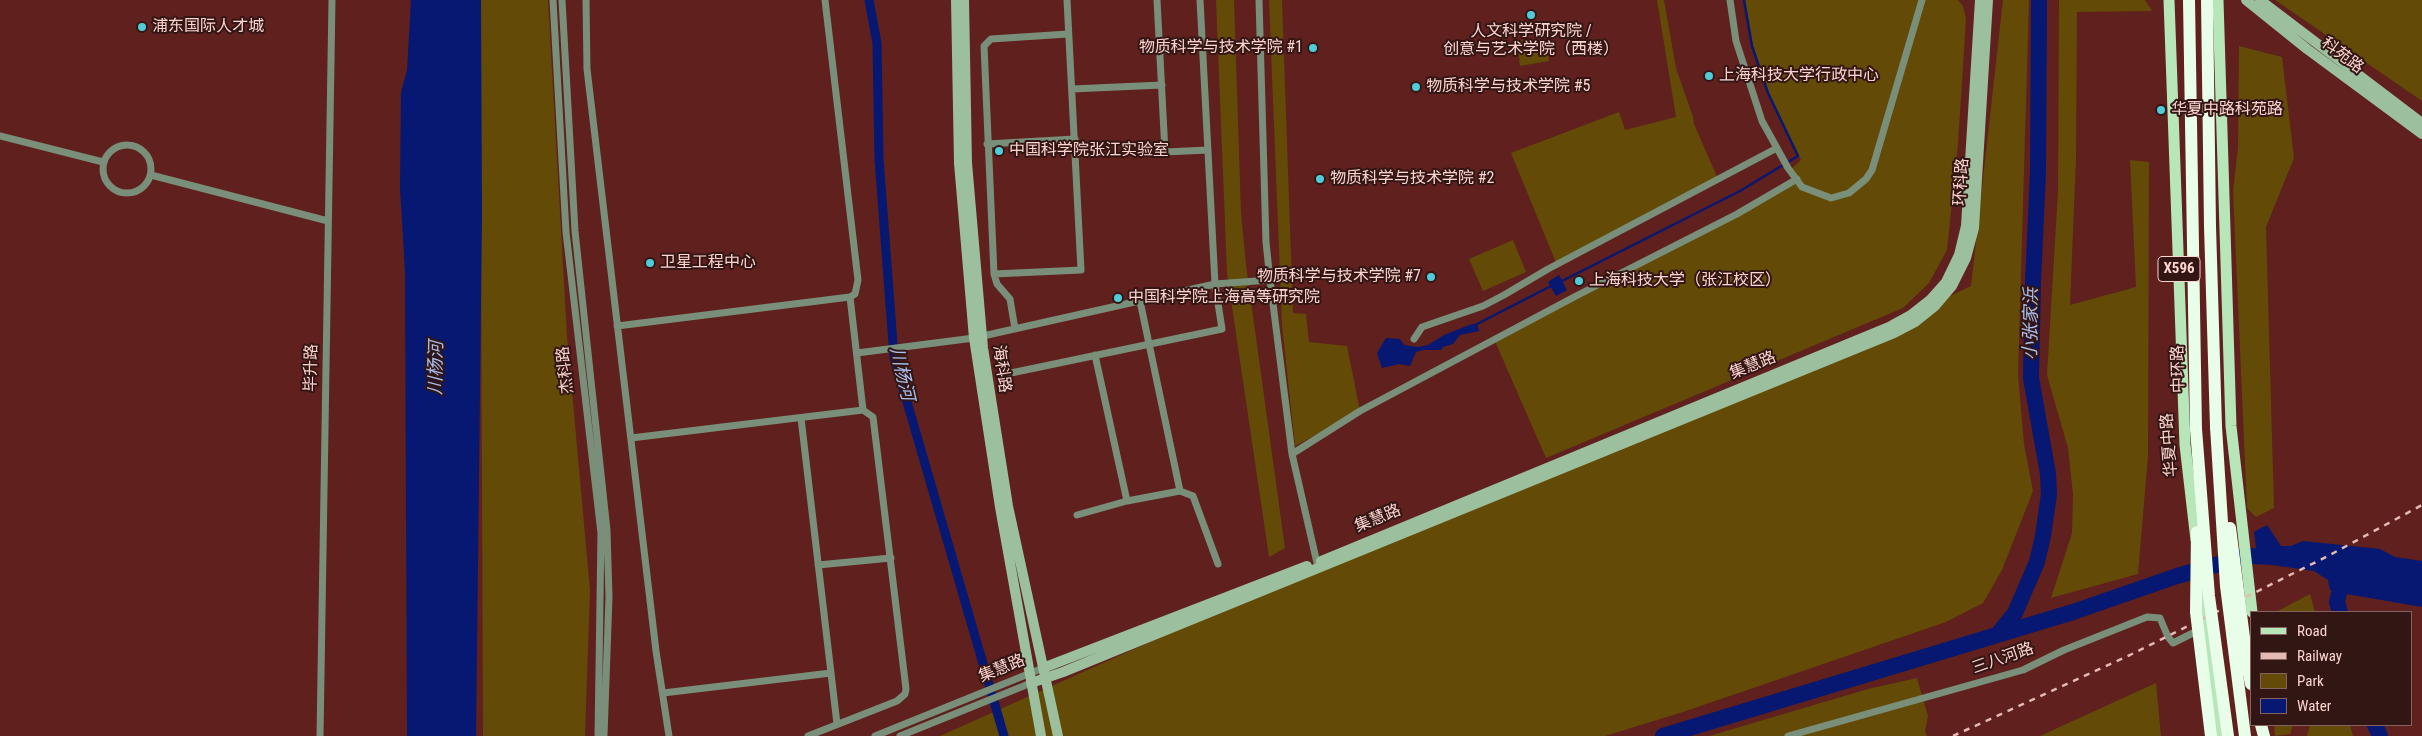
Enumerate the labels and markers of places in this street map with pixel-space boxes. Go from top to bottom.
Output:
marker: 人文科学研究院 / 创意与艺术学院（西楼） [1525,9,1537,21]
place label: 浦东国际人才城 [152,17,264,37]
marker: 浦东国际人才城 [136,21,148,33]
place label: 人文科学研究院 / 创意与艺术学院（西楼） [1443,22,1619,60]
place label: 物质科学与技术学院 #1 [1139,38,1303,58]
marker: 物质科学与技术学院 #1 [1307,42,1319,54]
place label: 上海科技大学行政中心 [1719,66,1879,86]
marker: 上海科技大学行政中心 [1703,70,1715,82]
place label: 物质科学与技术学院 #5 [1426,77,1590,97]
marker: 物质科学与技术学院 #5 [1410,81,1422,93]
place label: 华夏中路科苑路 [2171,100,2283,120]
marker: 华夏中路科苑路 [2155,104,2167,116]
place label: 中国科学院张江实验室 [1009,141,1169,161]
marker: 中国科学院张江实验室 [993,145,1005,157]
place label: 物质科学与技术学院 #2 [1330,169,1494,189]
marker: 物质科学与技术学院 #2 [1314,173,1326,185]
place label: 卫星工程中心 [660,253,756,273]
marker: 卫星工程中心 [644,257,656,269]
place label: 物质科学与技术学院 #7 [1257,267,1421,287]
marker: 物质科学与技术学院 #7 [1425,271,1437,283]
place label: 上海科技大学（张江校区） [1589,271,1781,291]
marker: 上海科技大学（张江校区） [1573,275,1585,287]
place label: 中国科学院上海高等研究院 [1128,288,1320,308]
marker: 中国科学院上海高等研究院 [1112,292,1124,304]

